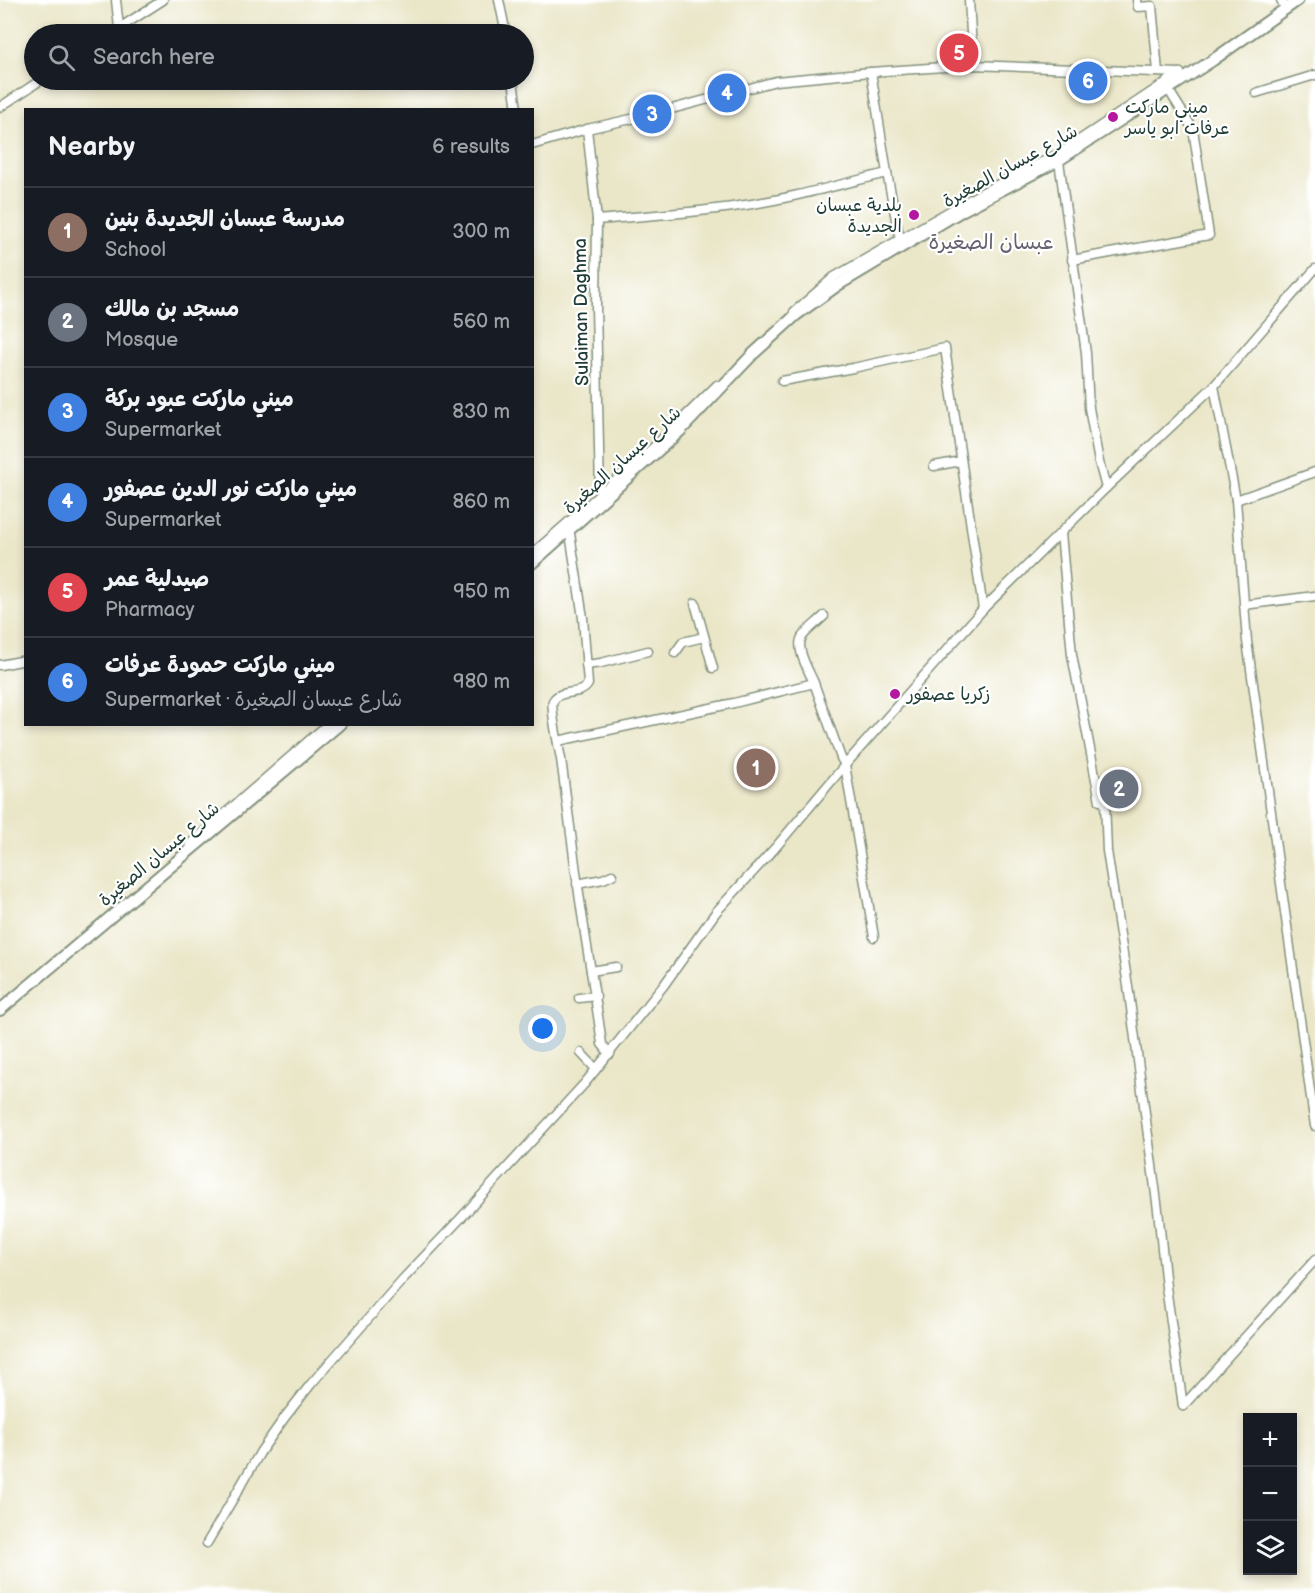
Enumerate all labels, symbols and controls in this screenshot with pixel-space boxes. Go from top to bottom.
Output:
search box [24,24,534,90]
pin: 5 [940,31,978,76]
icon: search [45,41,78,74]
text: Search here [93,44,215,71]
pin: 6 [1068,58,1108,104]
pin: 4 [708,70,746,116]
pin: 3 [632,92,672,136]
place label: ميني ماركت عرفات ابو ياسر [1123,97,1230,139]
marker: ميني ماركت عرفات ابو ياسر [1106,110,1120,124]
street label: شارع عبسان الصغيرة [939,121,1082,213]
text: Nearby [48,132,135,163]
text: 6 results [432,135,510,159]
place label: بلدية عبسان الجديدة [816,195,902,237]
text: مدرسة عبسان الجديدة بنين [105,206,345,233]
marker: بلدية عبسان الجديدة [907,208,921,222]
text: 1 [63,220,72,244]
text: 300 m [452,220,510,244]
district label: عبسان الصغيرة [929,230,1054,255]
text: School [105,238,166,262]
street label: Sulaiman Daghma [570,238,593,386]
text: مسجد بن مالك [105,296,239,323]
text: 2 [62,310,73,334]
text: 560 m [453,310,510,334]
text: Mosque [105,328,178,352]
text: ميني ماركت عبود بركة [105,386,294,413]
text: 3 [62,400,73,424]
text: 830 m [452,400,510,424]
street label: شارع عبسان الصغيرة [559,402,686,519]
text: Supermarket [105,418,221,442]
text: ميني ماركت نور الدين عصفور [105,476,357,503]
text: 4 [62,490,73,514]
text: 860 m [452,490,510,514]
text: Supermarket [105,508,221,532]
text: صيدلية عمر [105,566,209,593]
text: 5 [62,580,73,604]
text: 950 m [453,580,510,604]
text: Pharmacy [105,598,195,622]
text: ميني ماركت حمودة عرفات [105,652,335,679]
text: 6 [61,670,74,694]
text: 980 m [453,670,510,694]
place label: زكريا عصفور [905,684,990,705]
marker: زكريا عصفور [888,687,902,701]
text: Supermarket · شارع عبسان الصغيرة [105,688,402,712]
pin: 1 [736,746,776,790]
pin: 2 [1100,766,1138,812]
street label: شارع عبسان الصغيرة [95,798,225,912]
your location [528,1014,557,1043]
map controls [1243,1413,1297,1575]
button: + [1243,1413,1297,1467]
button: − [1243,1467,1297,1521]
button: layers [1243,1521,1297,1575]

